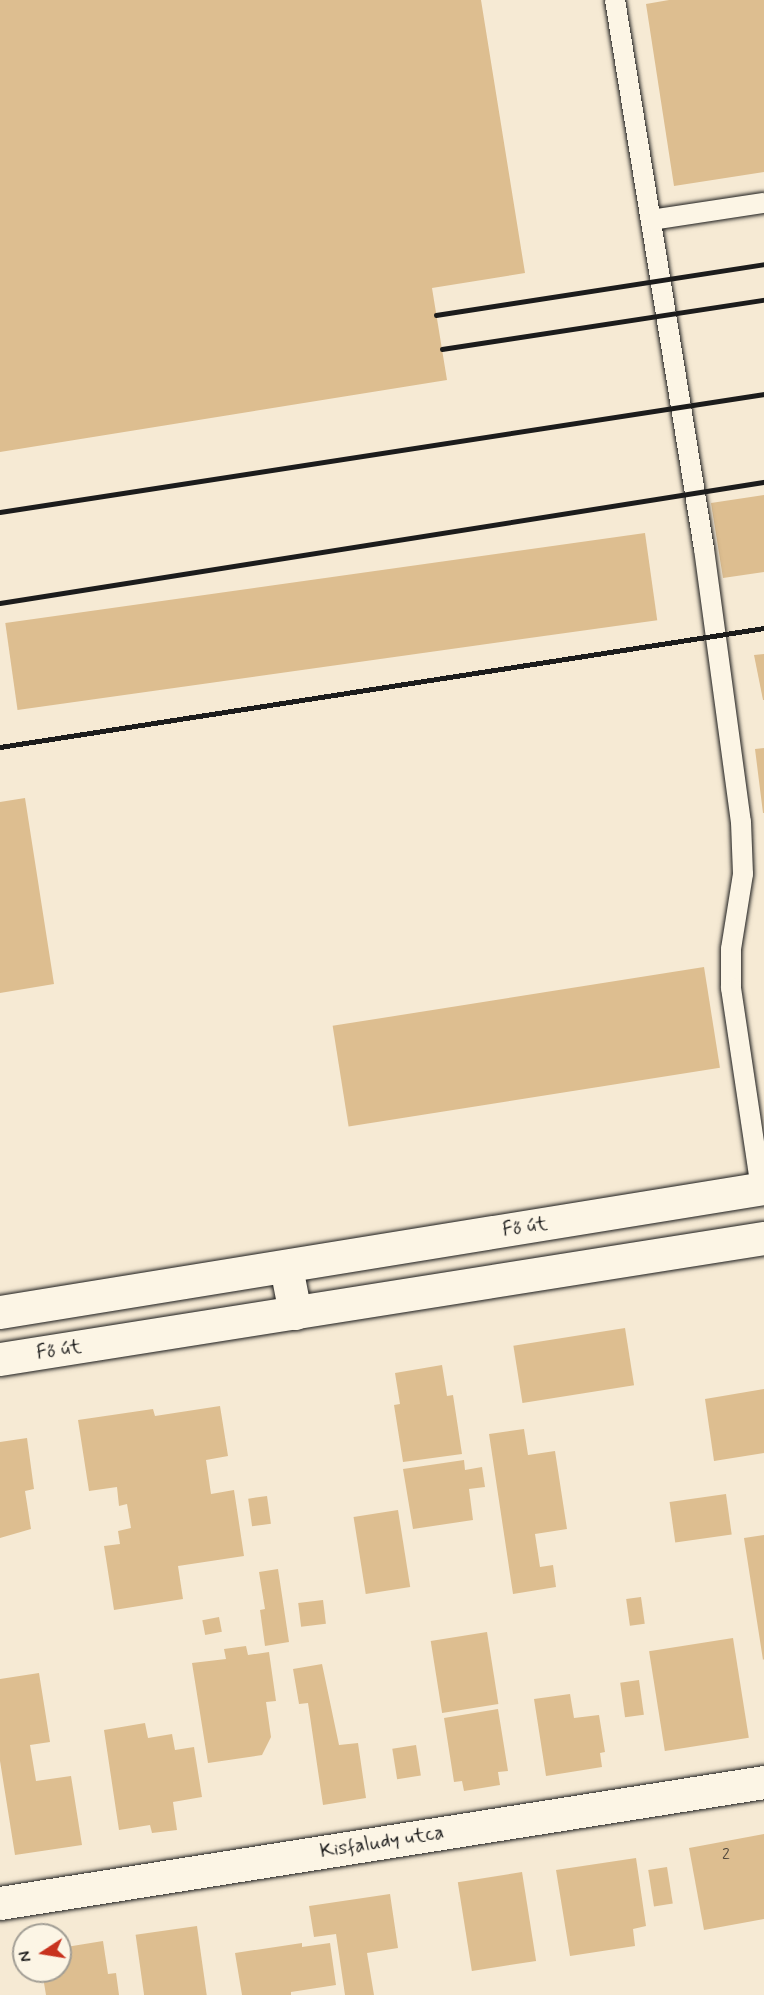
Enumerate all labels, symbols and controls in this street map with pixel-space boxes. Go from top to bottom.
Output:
street label: Fő út [501,1212,549,1242]
street label: Fő út [35,1335,83,1365]
street label: Kisfaludy utca [318,1820,446,1864]
house number: 2 [722,1845,730,1865]
north arrow [12,1923,72,1983]
text: N [14,1949,37,1964]

